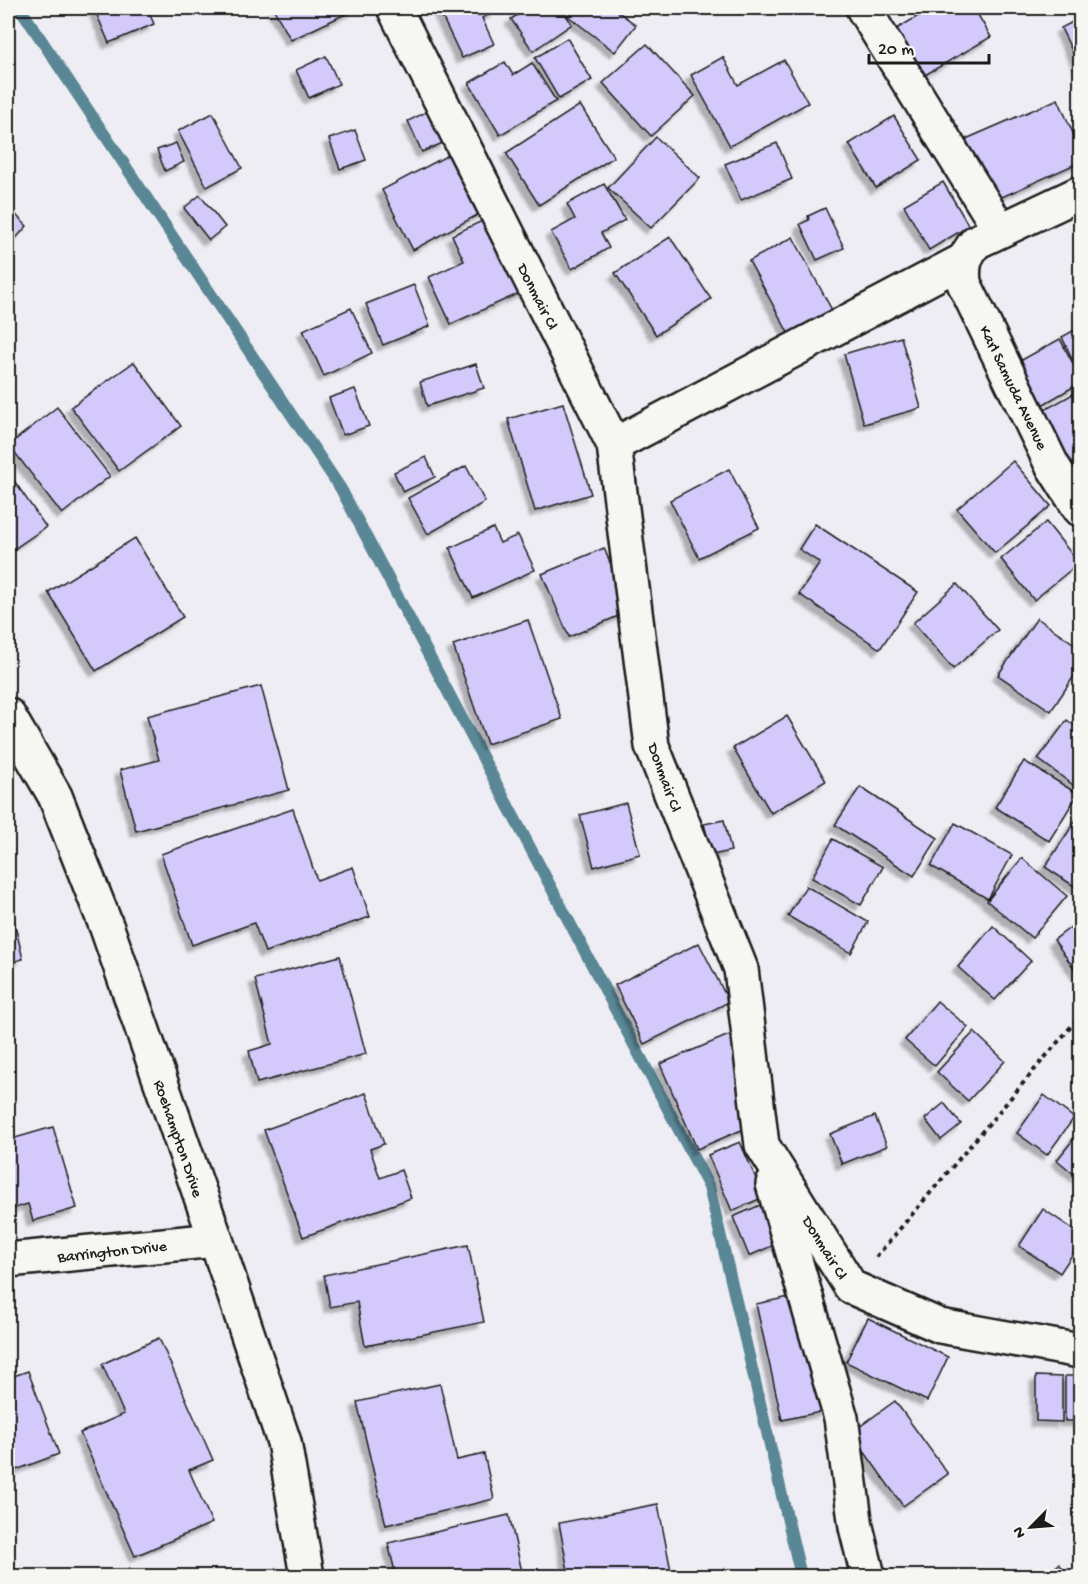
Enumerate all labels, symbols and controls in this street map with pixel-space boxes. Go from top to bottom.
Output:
scale bar [869,27,989,65]
text: 20 m [878,40,914,61]
street label: Donmair Cl [511,260,561,334]
street label: Karl Samuda Avenue [974,323,1051,454]
street label: Donmair Cl [641,740,684,815]
street label: Roehampton Drive [148,1078,206,1201]
street label: Donmair Cl [795,1213,850,1284]
street label: Barrington Drive [56,1238,169,1269]
north arrow [1001,1497,1061,1557]
text: N [1010,1523,1031,1541]

